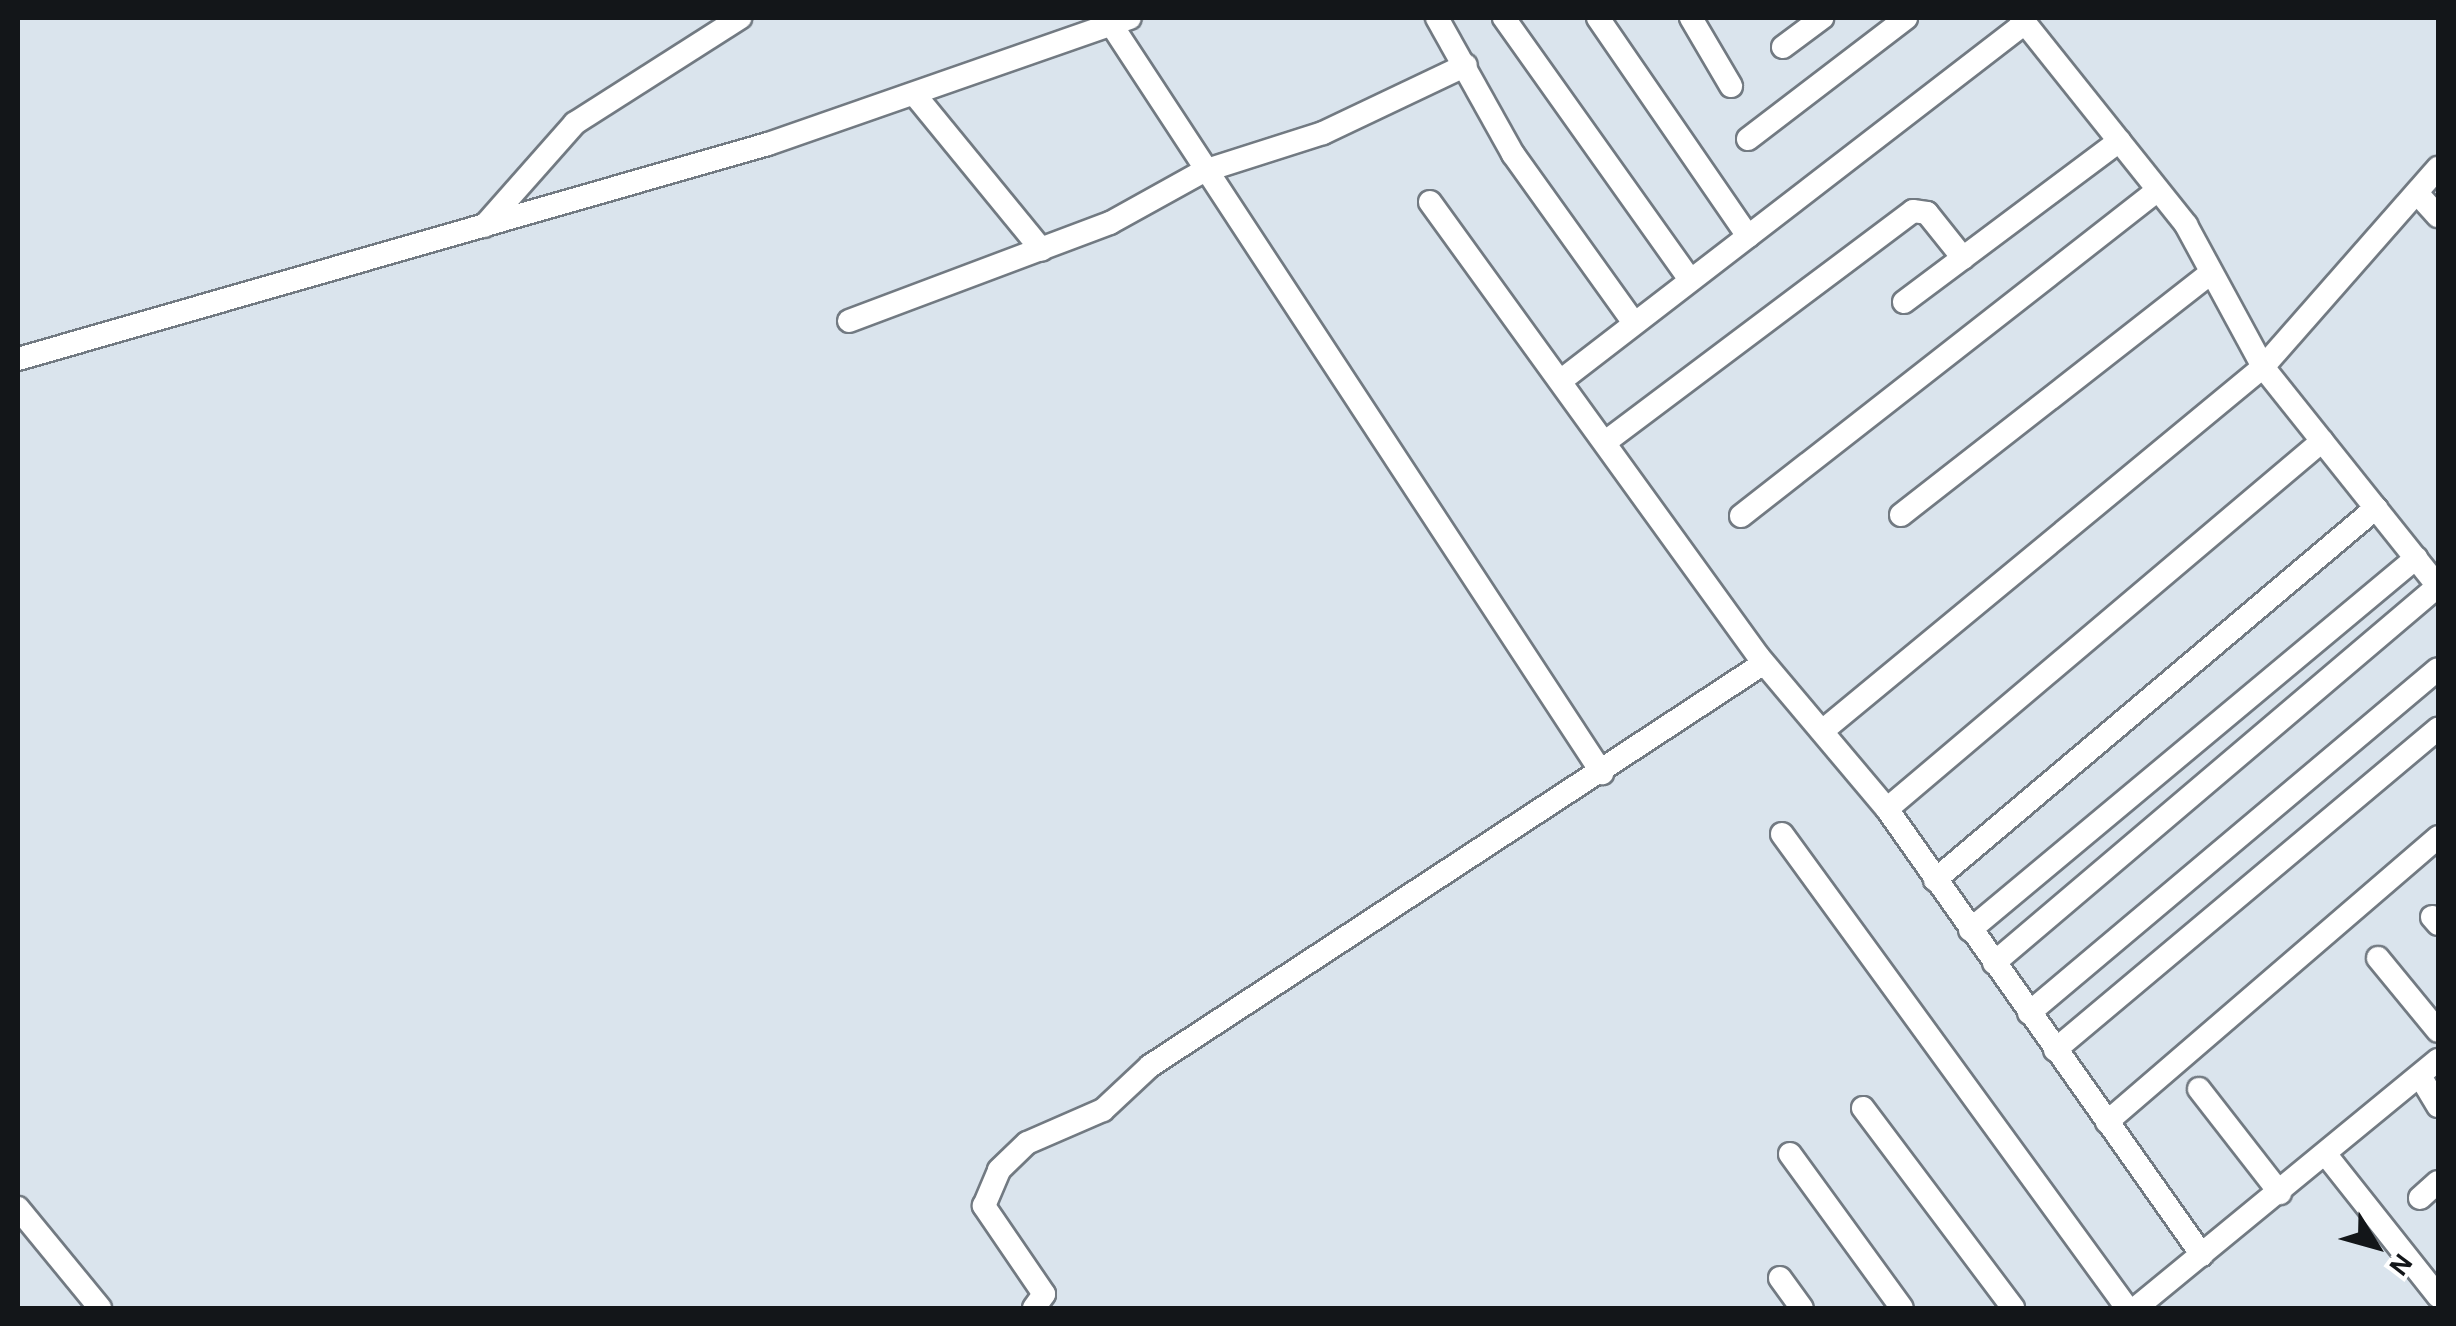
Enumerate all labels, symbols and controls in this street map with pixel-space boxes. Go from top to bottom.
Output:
north arrow [2326,1196,2426,1296]
text: N [2383,1248,2417,1280]

